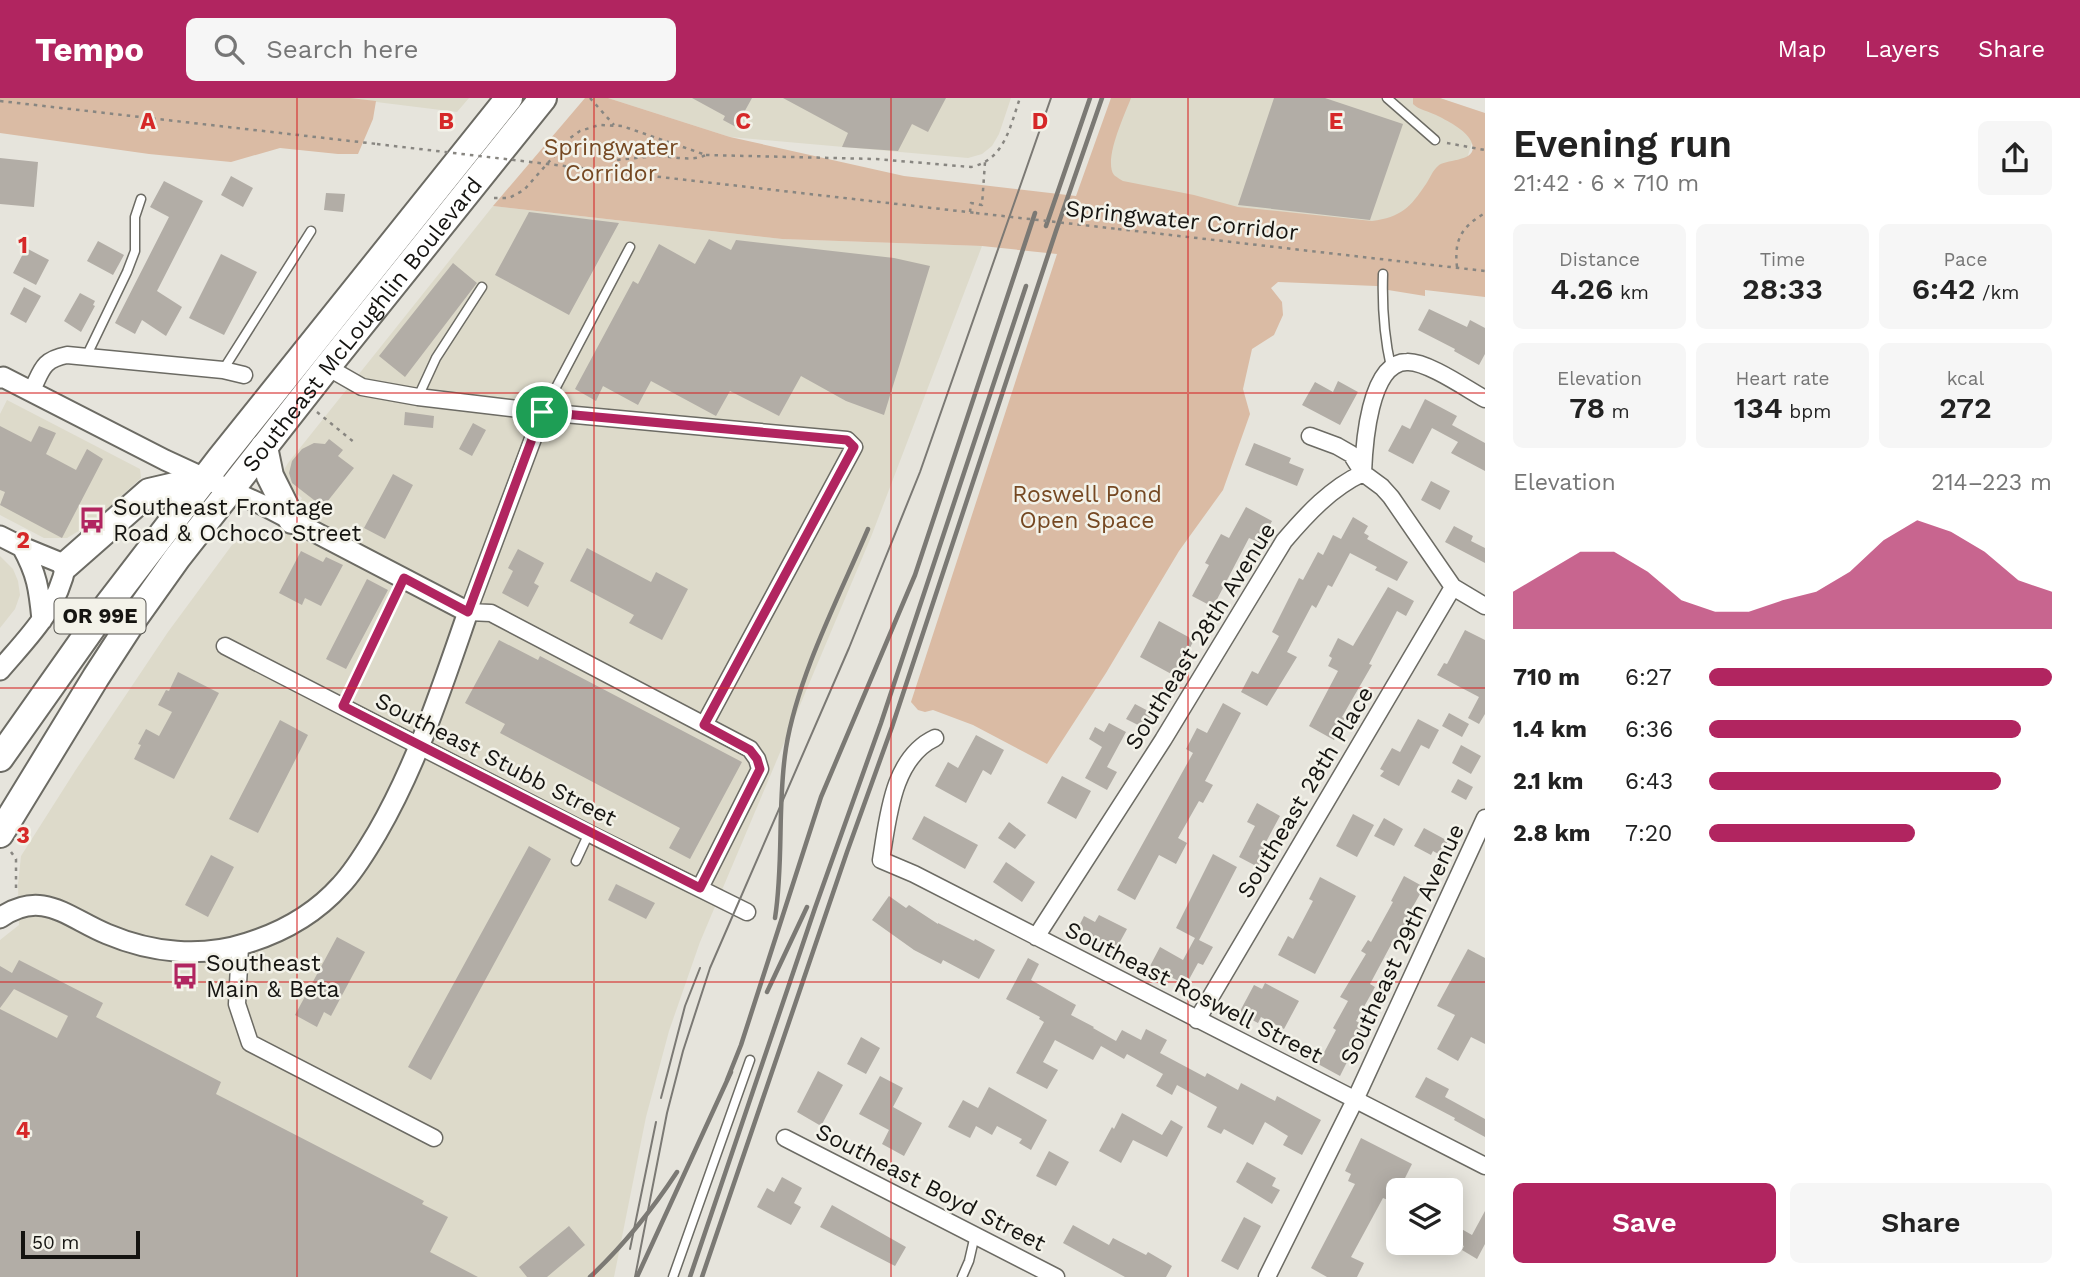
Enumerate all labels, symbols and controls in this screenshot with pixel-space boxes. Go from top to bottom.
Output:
search box [186,18,676,81]
text: Tempo [35,30,144,69]
icon: search [210,30,248,68]
text: Search here [266,34,419,64]
text: Map [1778,35,1826,63]
text: Layers [1864,35,1940,63]
text: Share [1978,35,2045,63]
text: A [140,108,156,135]
text: B [438,108,454,135]
text: C [735,108,751,135]
text: D [1032,108,1048,135]
text: E [1329,108,1343,135]
button: share [1978,121,2052,195]
text: Evening run [1513,122,1732,166]
park label: Springwater Corridor [544,134,678,187]
text: 21:42 · 6 × 710 m [1513,170,1699,197]
street label: Southeast McLoughlin Boulevard [237,172,488,478]
street label: Springwater Corridor [1064,195,1300,246]
text: 1 [18,232,28,259]
text: Distance [1559,248,1640,271]
text: Time [1760,248,1805,271]
text: Pace [1944,248,1987,271]
text: 4.26 [1550,271,1613,306]
text: 28:33 [1742,271,1823,306]
text: 6:42 [1912,271,1976,306]
text: km [1613,281,1649,304]
text: /km [1976,281,2019,304]
text: Elevation [1557,367,1642,390]
text: Heart rate [1736,367,1829,390]
text: kcal [1947,367,1984,390]
pin [512,382,572,442]
text: 78 [1569,390,1605,425]
text: 134 [1734,390,1783,425]
text: 272 [1939,390,1992,425]
icon: arrive [523,393,561,431]
text: m [1605,400,1630,423]
text: bpm [1783,400,1831,423]
text: Elevation [1513,469,1616,496]
text: 214–223 m [1931,469,2052,496]
park label: Roswell Pond Open Space [1012,481,1162,534]
place label: Southeast Frontage Road & Ochoco Street [113,494,361,547]
bus stop icon: Southeast Frontage Road & Ochoco Street [77,505,107,535]
street label: Southeast 28th Avenue [1119,518,1281,755]
text: 2 [16,527,30,554]
road number: OR 99E [55,598,146,634]
text: 710 m [1513,664,1580,691]
text: 6:27 [1625,664,1672,691]
street label: Southeast 28th Place [1232,682,1379,903]
street label: Southeast Stubb Street [371,687,621,832]
text: 1.4 km [1513,716,1587,743]
text: 6:36 [1625,716,1673,743]
text: 2.1 km [1513,768,1584,795]
text: 6:43 [1625,768,1673,795]
street label: Southeast 29th Avenue [1335,820,1470,1069]
text: 2.8 km [1513,820,1590,847]
text: 7:20 [1625,820,1672,847]
text: 3 [16,822,30,849]
street label: Southeast Roswell Street [1061,916,1327,1069]
place label: Southeast Main & Beta [206,950,340,1003]
bus stop icon: Southeast Main & Beta [170,961,200,991]
text: 4 [16,1117,31,1144]
street label: Southeast Boyd Street [811,1118,1051,1257]
map controls [1386,1178,1463,1255]
button: layers [1386,1178,1463,1255]
button: Save [1513,1183,1776,1263]
button: Share [1790,1183,2052,1263]
scale bar [21,1228,140,1260]
text: 50 m [32,1231,79,1254]

